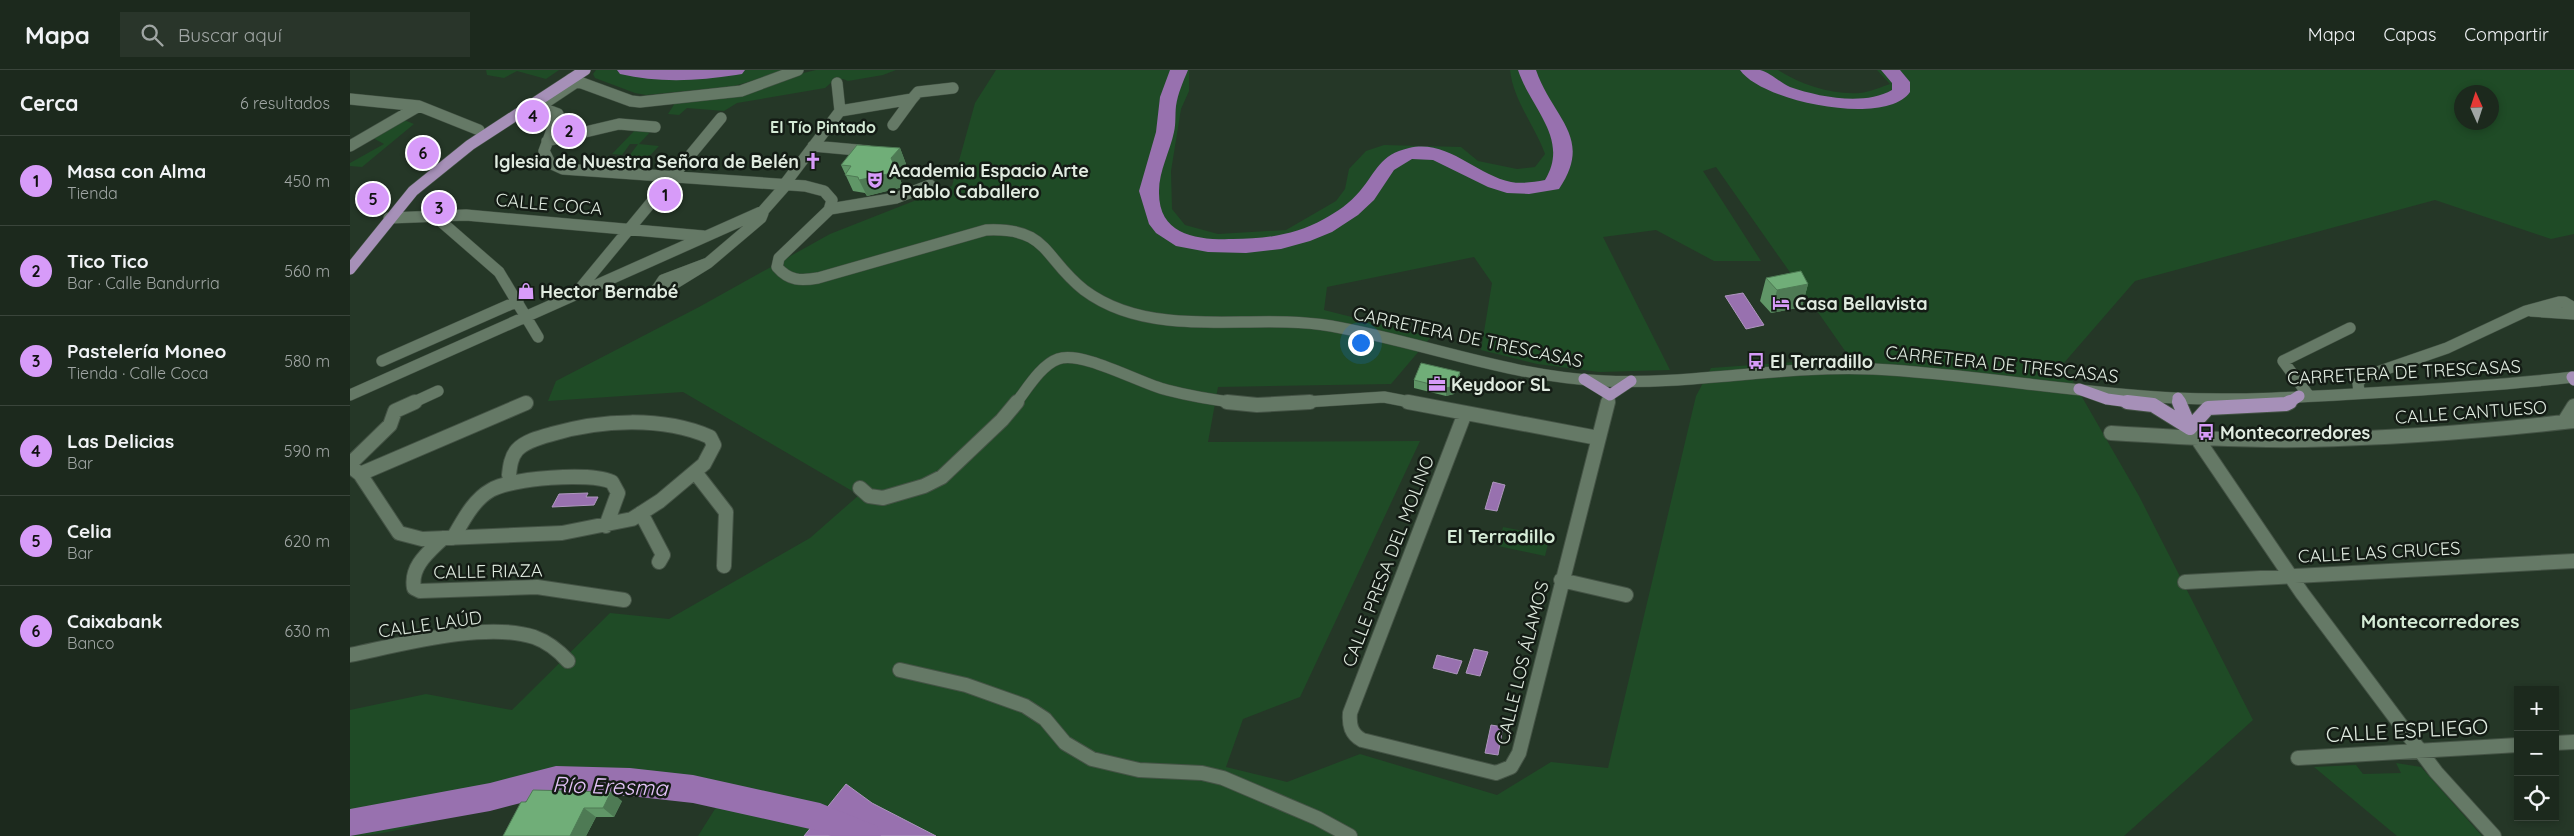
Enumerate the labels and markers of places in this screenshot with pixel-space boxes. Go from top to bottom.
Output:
pin: 4 [517,97,549,135]
pin: 2 [553,112,585,150]
pin: 6 [407,134,439,172]
place label: Iglesia de Nuestra Señora de Belén [494,150,799,173]
church icon: Iglesia de Nuestra Señora de Belén [803,151,823,171]
place label: Academia Espacio Arte - Pablo Caballero [889,159,1089,203]
theatre icon: Academia Espacio Arte - Pablo Caballero [865,170,885,190]
pin: 1 [649,176,681,214]
pin: 5 [357,180,389,218]
pin: 3 [423,189,455,227]
place label: Hector Bernabé [540,280,678,303]
shop icon: Hector Bernabé [516,281,536,301]
place label: Casa Bellavista [1795,292,1928,315]
hotel icon: Casa Bellavista [1771,293,1791,313]
place label: El Terradillo [1770,350,1873,373]
bus stop icon: El Terradillo [1746,351,1766,371]
place label: Keydoor SL [1451,373,1551,396]
office icon: Keydoor SL [1427,374,1447,394]
place label: Montecorredores [2220,421,2371,444]
bus stop icon: Montecorredores [2196,422,2216,442]

